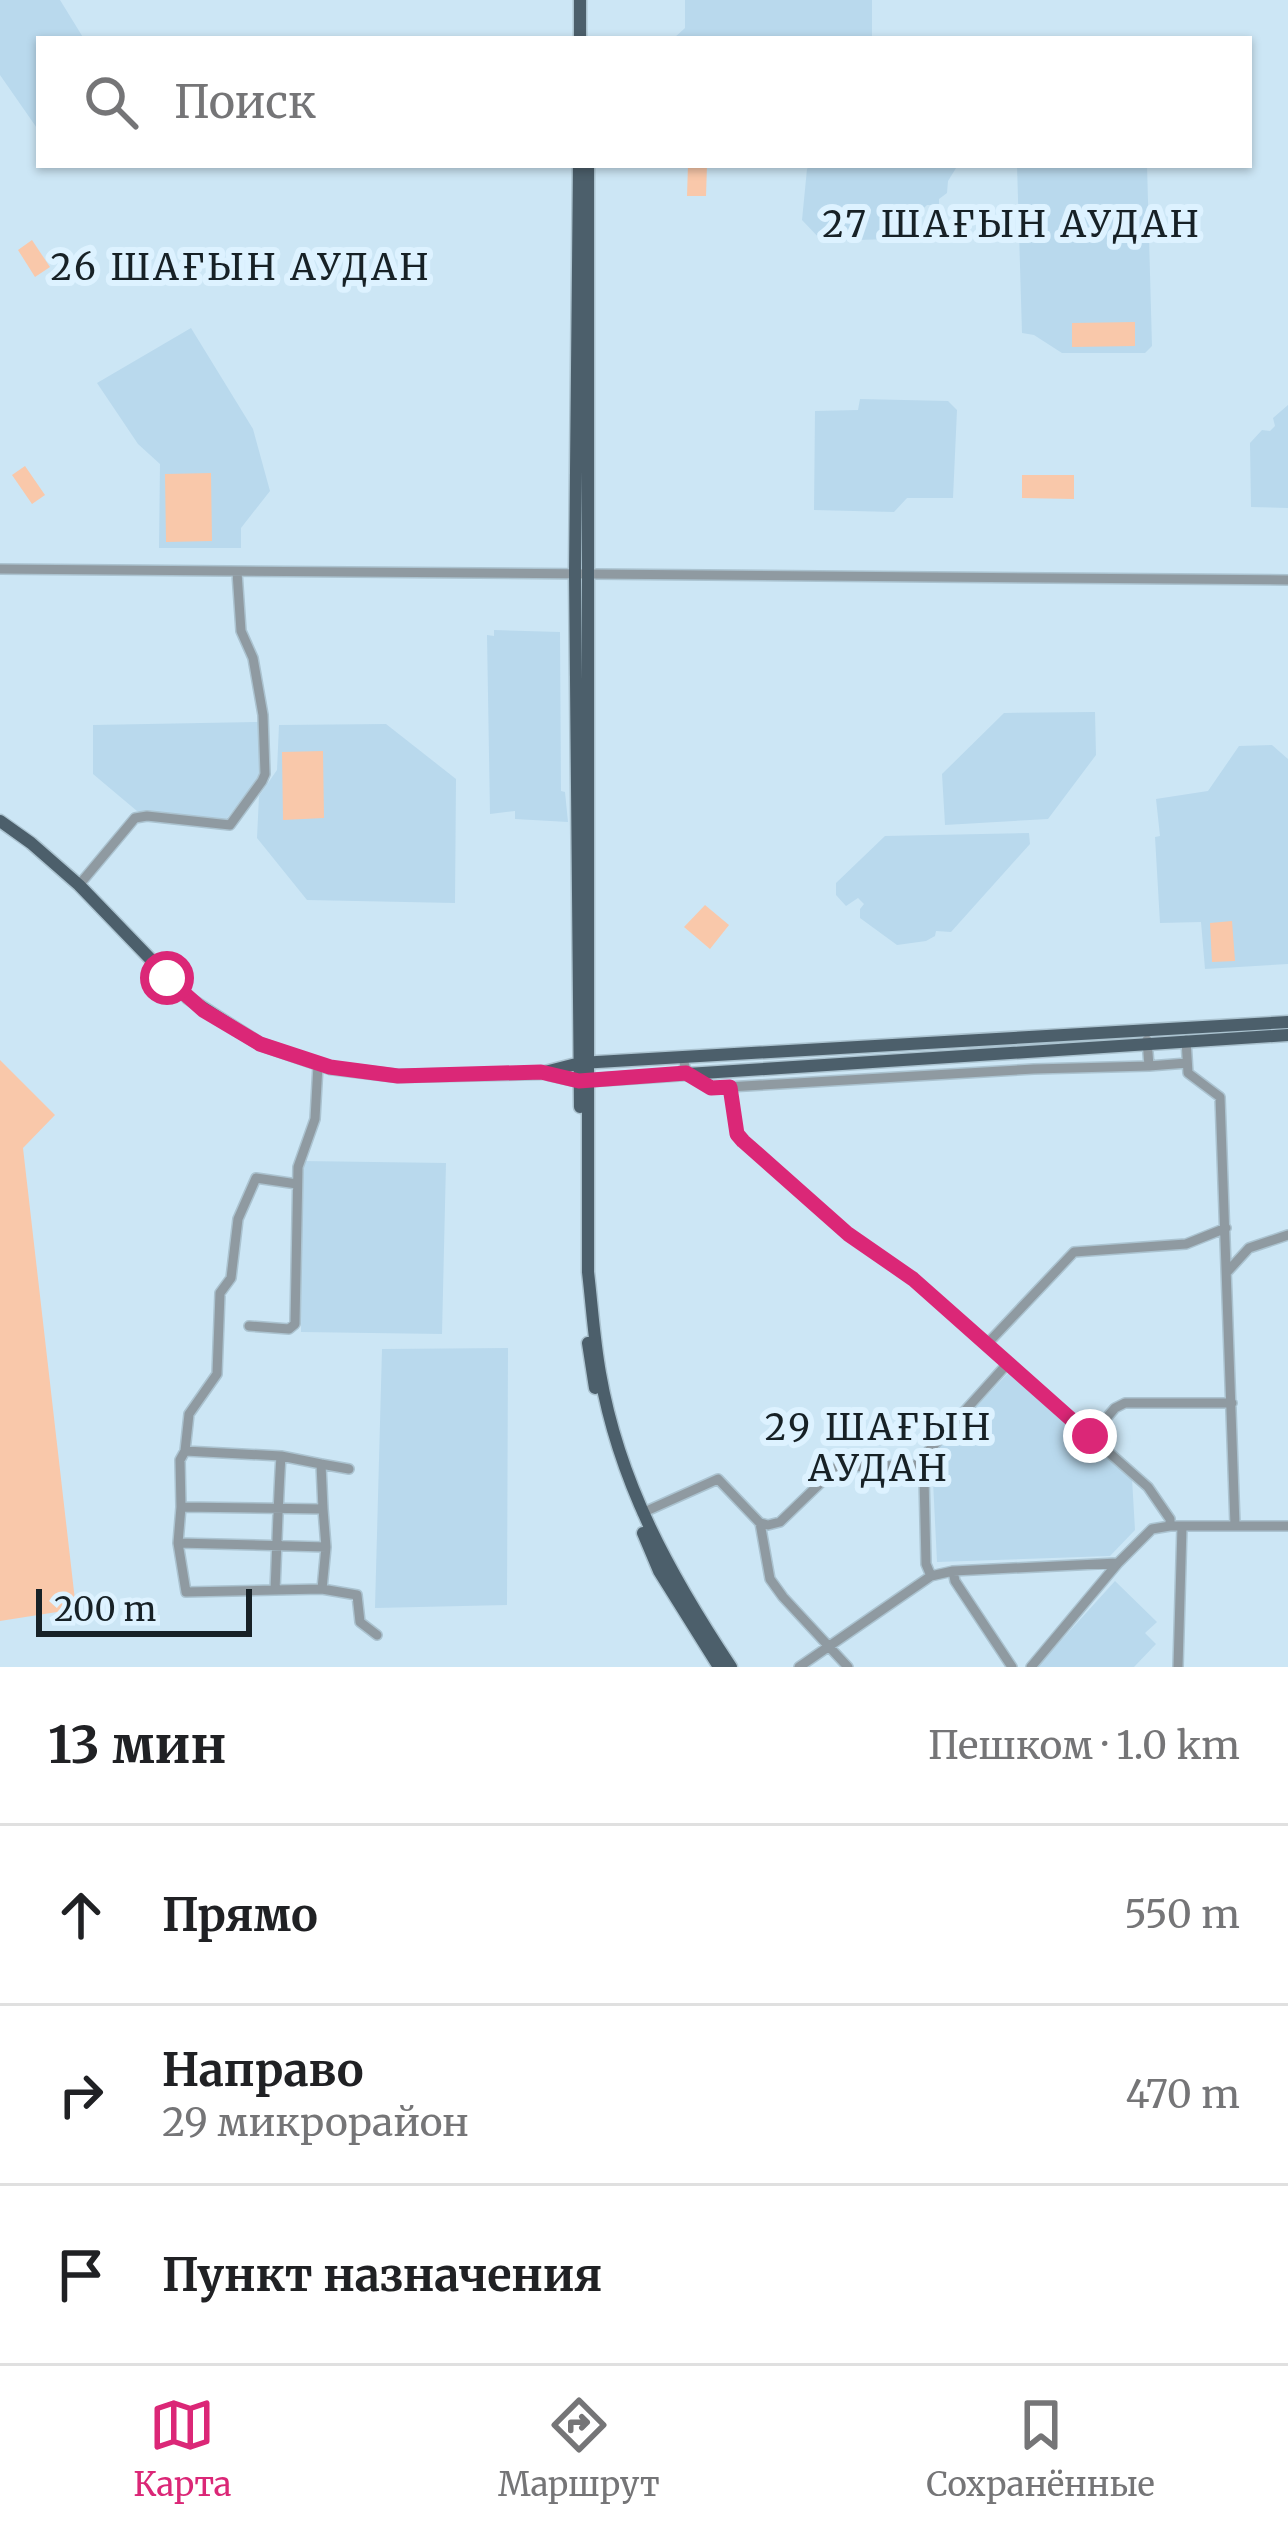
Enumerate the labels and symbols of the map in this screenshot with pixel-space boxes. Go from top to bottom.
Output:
district label: 27 ШАҒЫН АУДАН [822,202,1202,247]
district label: 26 ШАҒЫН АУДАН [50,245,432,290]
route start [140,951,194,1005]
district label: 29 ШАҒЫН АУДАН [765,1405,993,1491]
route end [1063,1409,1117,1463]
scale bar [36,1583,252,1636]

